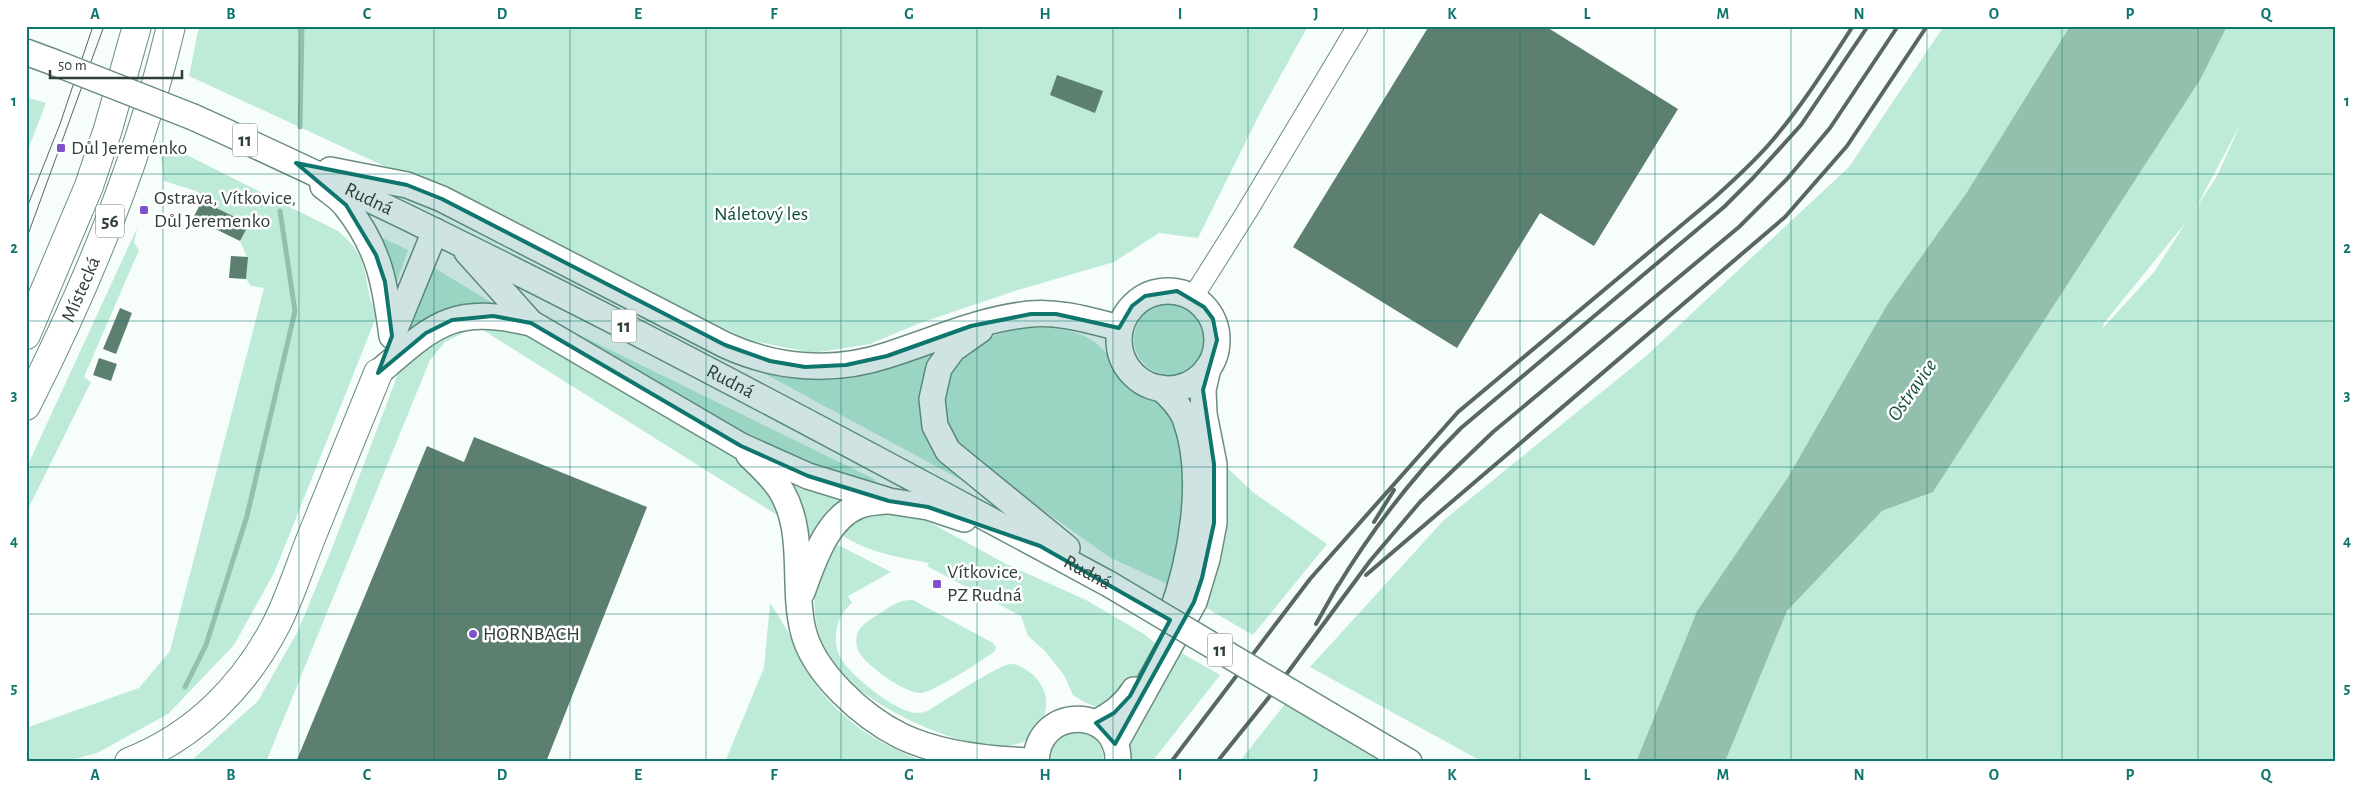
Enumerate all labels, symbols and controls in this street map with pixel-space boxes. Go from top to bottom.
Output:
text: A [90,6,100,22]
text: B [226,6,236,22]
text: C [363,6,372,22]
text: D [497,6,508,22]
text: E [634,6,642,22]
text: F [770,6,778,22]
text: G [904,6,914,22]
text: H [1039,6,1051,22]
text: I [1178,6,1182,22]
text: J [1313,6,1319,22]
text: K [1447,6,1457,22]
text: L [1584,6,1591,22]
text: M [1717,6,1729,22]
text: N [1853,6,1865,22]
text: O [1989,6,1999,22]
text: P [2126,6,2135,22]
text: Q [2261,6,2273,23]
scale bar [50,48,182,80]
text: 50 m [58,58,87,73]
text: 1 [11,93,17,109]
text: 1 [2344,93,2350,109]
road number: 11 [232,124,258,156]
place label: Důl Jeremenko [71,138,187,158]
marker: Důl Jeremenko [55,142,67,154]
street label: Rudná [342,179,396,219]
place label: Ostrava, Vítkovice, Důl Jeremenko [154,188,296,231]
marker: Ostrava, Vítkovice, Důl Jeremenko [138,204,150,216]
park label: Náletový les [714,204,808,224]
road number: 56 [96,205,124,238]
text: 2 [10,240,18,256]
text: 2 [2343,240,2351,256]
street label: Místecká [58,254,104,325]
road number: 11 [612,310,636,342]
water label: Ostravice [1883,355,1941,425]
street label: Rudná [703,361,758,402]
text: 3 [11,387,18,403]
text: 3 [2344,387,2351,403]
text: 4 [10,533,18,549]
text: 4 [2343,533,2351,549]
street label: Rudná [1060,552,1115,593]
place label: Vítkovice, PZ Rudná [947,562,1022,605]
marker: Vítkovice, PZ Rudná [931,578,943,590]
place label: HORNBACH [483,624,580,644]
marker: HORNBACH [467,628,479,640]
road number: 11 [1208,634,1232,666]
text: 5 [11,680,18,696]
text: 5 [2344,680,2351,696]
text: A [90,767,100,783]
text: B [226,767,236,783]
text: C [363,767,372,783]
text: D [497,767,508,783]
text: E [634,767,642,783]
text: F [770,767,778,783]
text: G [904,767,914,783]
text: H [1039,767,1051,783]
text: I [1178,767,1182,783]
text: J [1313,767,1319,783]
text: K [1447,767,1457,783]
text: L [1584,767,1591,783]
text: M [1717,767,1729,783]
text: N [1853,767,1865,783]
text: O [1989,767,1999,783]
text: P [2126,767,2135,783]
text: Q [2261,767,2273,784]

